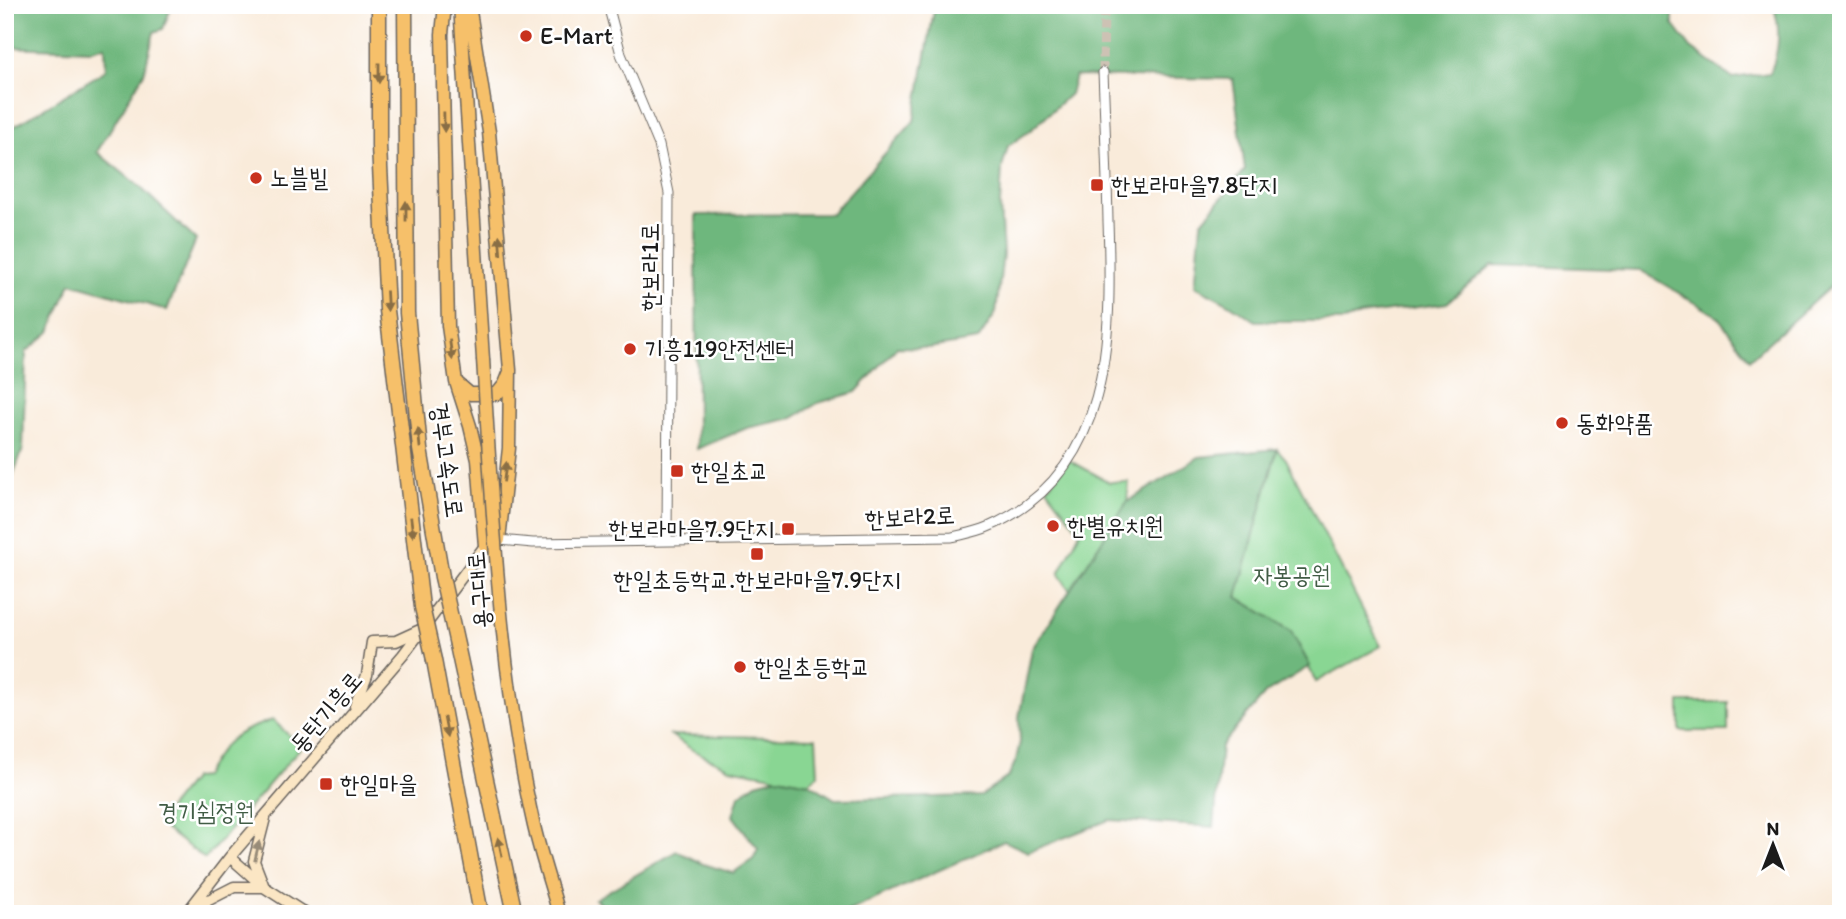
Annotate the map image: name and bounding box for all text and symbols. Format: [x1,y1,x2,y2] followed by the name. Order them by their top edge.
[540,21,613,50] place label: E-Mart
[518,28,534,44] marker: E-Mart
[373,63,385,85] one-way arrow
[438,112,449,134] one-way arrow
[270,163,329,192] place label: 노블빌
[248,170,264,186] marker: 노블빌
[1111,170,1277,199] place label: 한보라마을7.8단지
[1089,177,1105,193] marker: 한보라마을7.8단지
[400,200,412,222] one-way arrow
[635,223,664,311] street label: 한보라1로
[494,234,505,256] one-way arrow
[382,290,393,312] one-way arrow
[644,334,795,363] place label: 기흥119안전센터
[446,339,457,361] one-way arrow
[622,341,638,357] marker: 기흥119안전센터
[425,401,470,519] street label: 경부고속도로
[1576,408,1653,437] place label: 동화약품
[1554,415,1570,431] marker: 동화약품
[413,426,424,448] one-way arrow
[691,456,768,485] place label: 한일초교
[500,461,511,483] one-way arrow
[669,463,685,479] marker: 한일초교
[864,500,956,533] street label: 한보라2로
[1067,511,1164,540] place label: 한별유치원
[608,514,774,543] place label: 한보라마을7.9단지
[407,516,418,538] one-way arrow
[1045,518,1061,534] marker: 한별유치원
[780,521,796,537] marker: 한보라마을7.9단지
[749,546,765,562] marker: 한일초등학교.한보라마을7.9단지
[461,550,496,630] street label: 용구대로
[1253,560,1331,589] park label: 자봉공원
[613,565,901,594] place label: 한일초등학교.한보라마을7.9단지
[754,652,870,681] place label: 한일초등학교
[732,659,748,675] marker: 한일초등학교
[283,665,368,758] street label: 동탄기흥로
[441,716,452,738] one-way arrow
[340,769,417,798] place label: 한일마을
[318,776,334,792] marker: 한일마을
[158,797,254,826] park label: 경기쉼정원
[1738,810,1808,880] north arrow
[1767,817,1779,840] text: N
[495,836,506,858] one-way arrow
[252,840,263,862] one-way arrow

